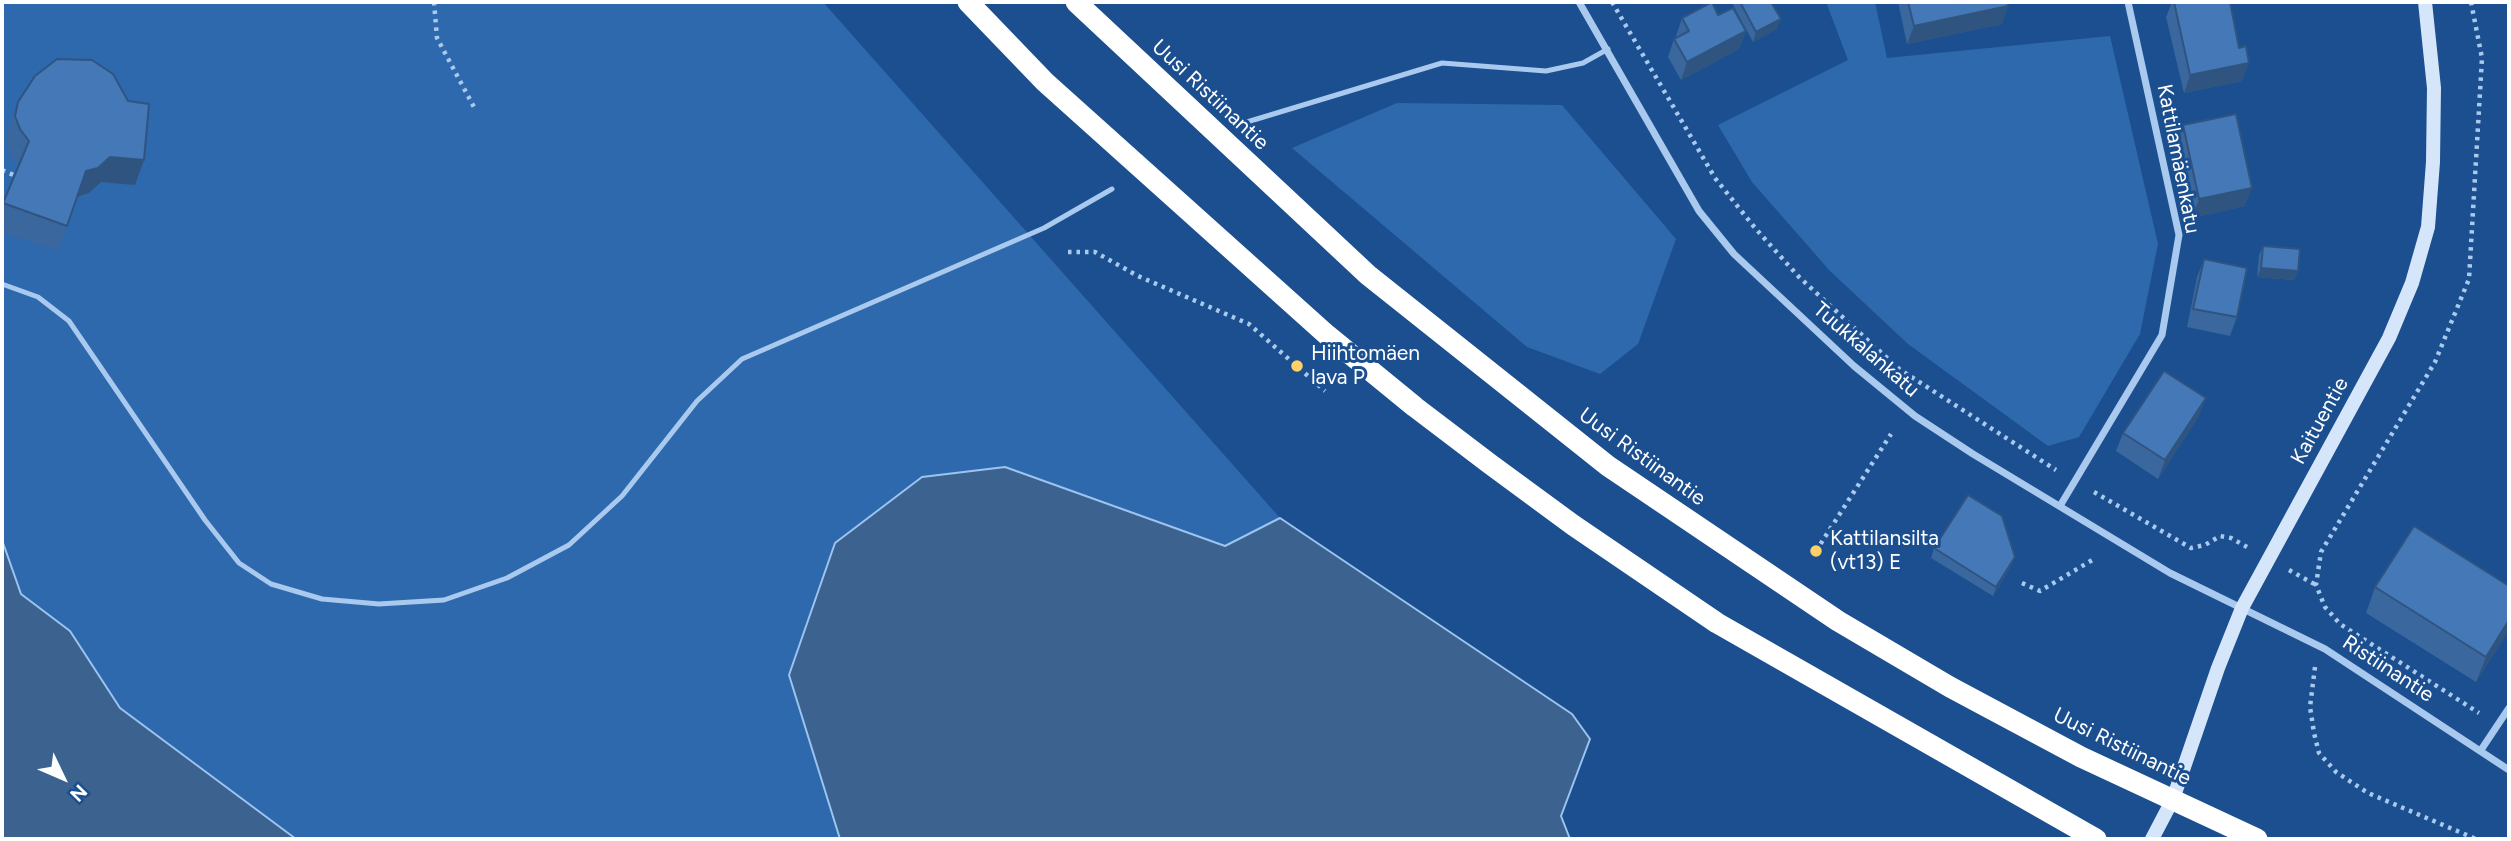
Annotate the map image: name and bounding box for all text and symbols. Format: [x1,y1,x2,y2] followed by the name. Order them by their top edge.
[1146,35,1274,155] street label: Uusi Ristiinantie
[2151,82,2205,236] street label: Kattilamäenkatu
[1808,297,1924,403] street label: Tuukkalankatu
[1311,341,1420,391] place label: Hiihtomäen lava P
[1289,358,1305,374] marker: Hiihtomäen lava P
[2286,373,2354,469] street label: Kaituentie
[1574,403,1710,511] street label: Uusi Ristiinantie
[1830,526,1939,576] place label: Kattilansilta (vt13) E
[1808,543,1824,559] marker: Kattilansilta (vt13) E
[2338,630,2438,708] street label: Ristiinantie
[2049,703,2195,791] street label: Uusi Ristiinantie
[28,743,98,813] north arrow
[65,780,92,806] text: N

